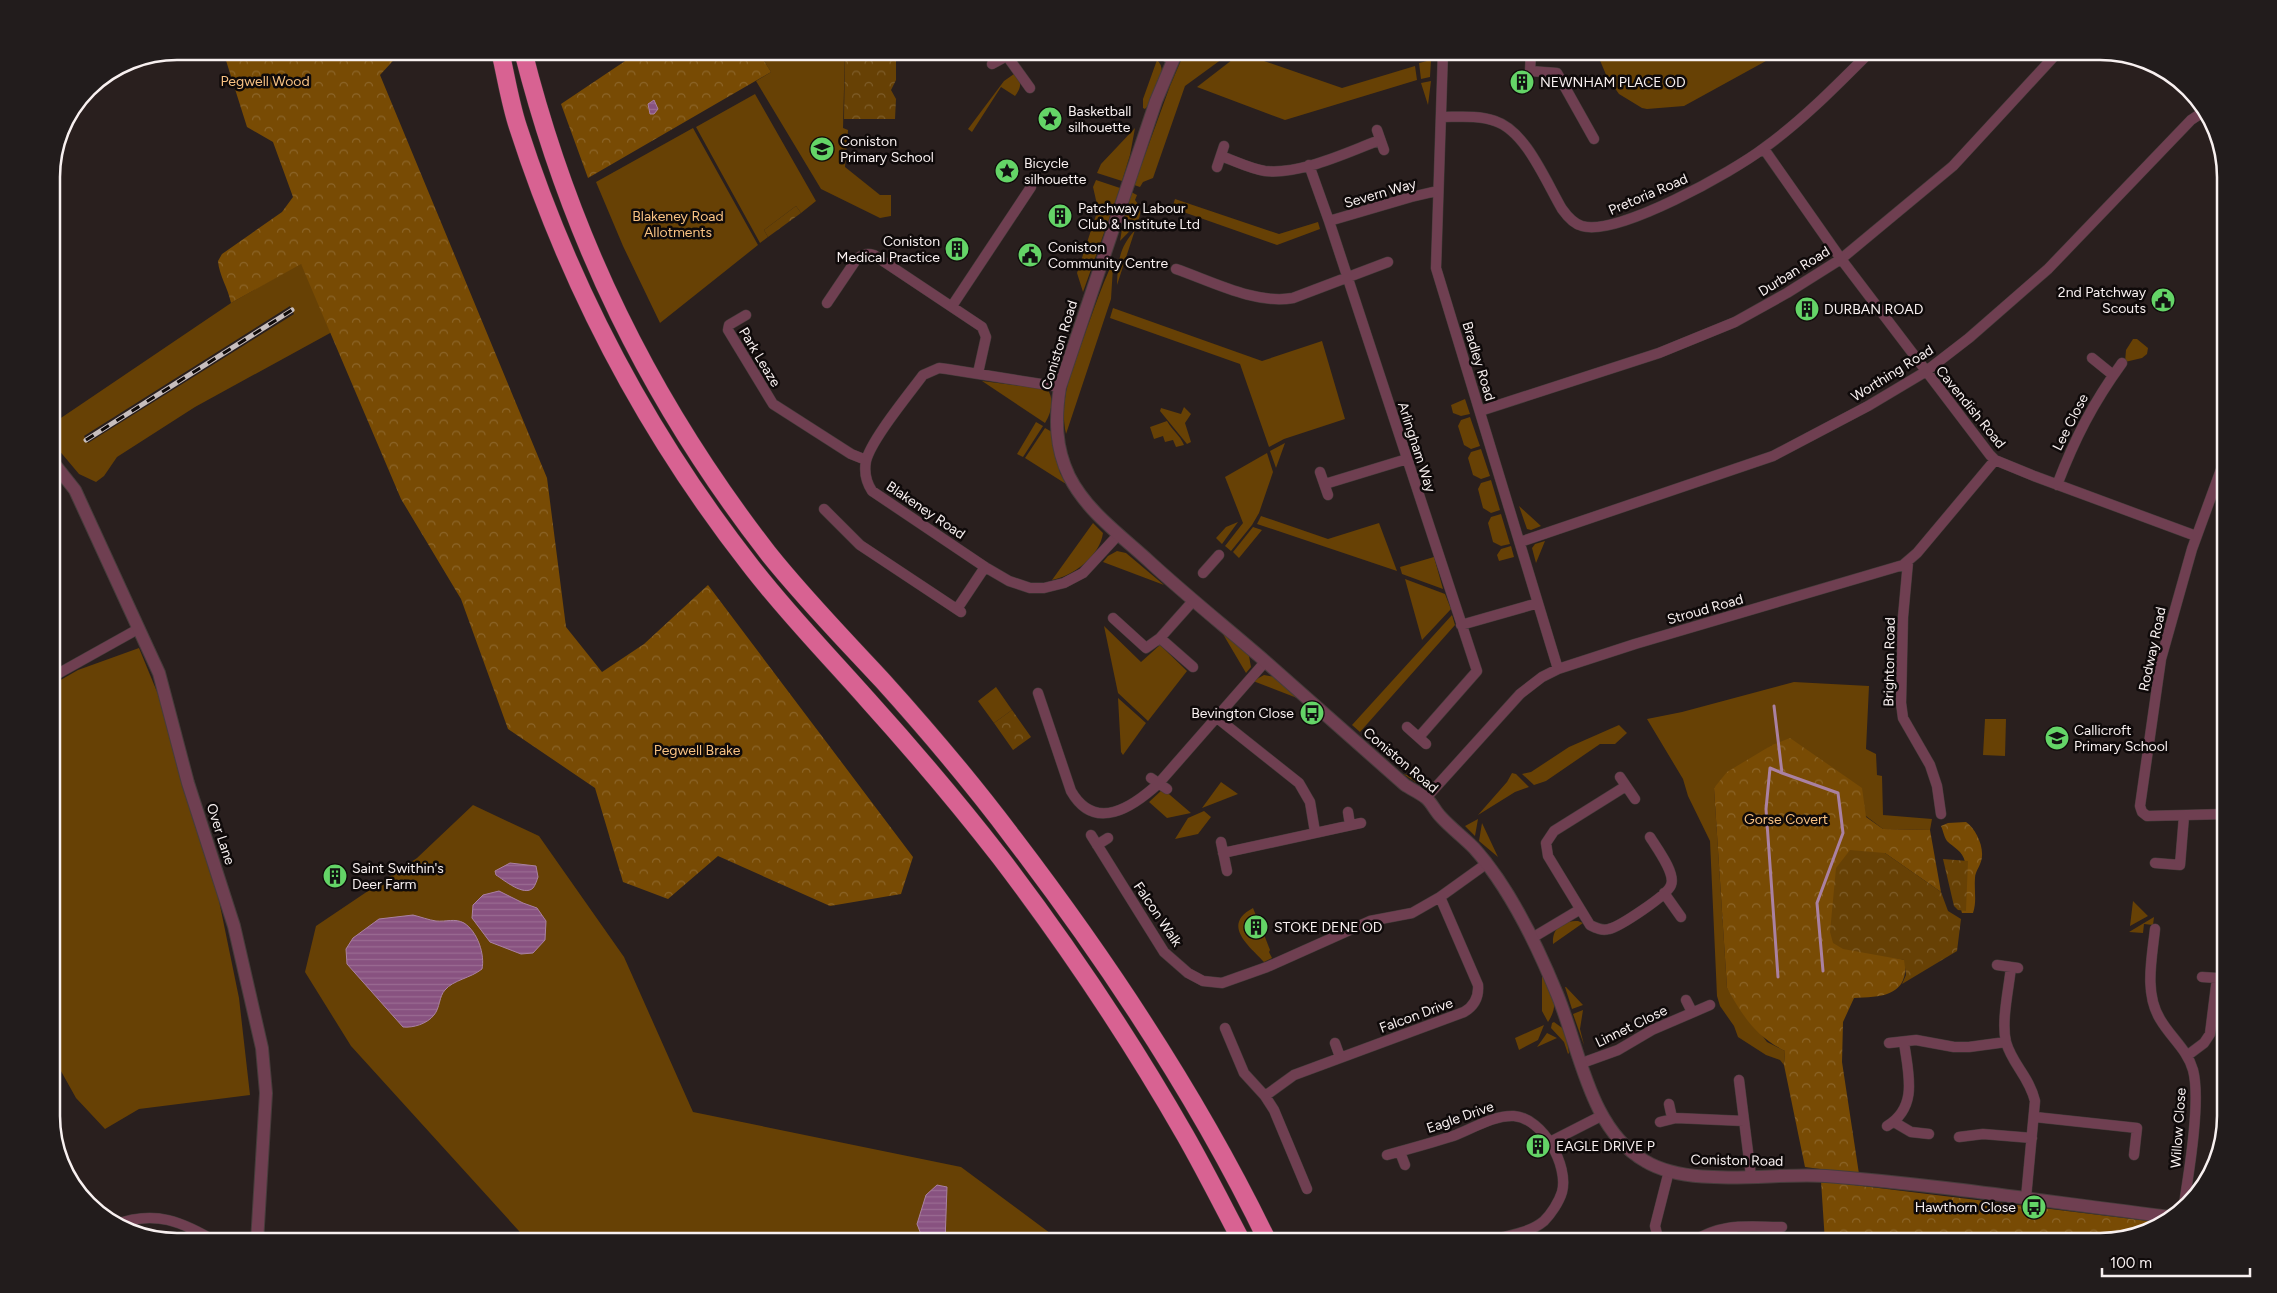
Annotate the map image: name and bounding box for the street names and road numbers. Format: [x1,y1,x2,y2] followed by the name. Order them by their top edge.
[1606,170,1690,219] street label: Pretoria Road
[1342,175,1419,212] street label: Severn Way
[1755,243,1833,300] street label: Durban Road
[1038,298,1081,392] street label: Coniston Road
[1458,319,1499,403] street label: Bradley Road
[735,324,784,391] street label: Park Leaze
[1848,341,1937,405] street label: Worthing Road
[1932,363,2009,452] street label: Cavendish Road
[2049,391,2092,453] street label: Lee Close
[1394,400,1439,495] street label: Arlingham Way
[883,478,968,543] street label: Blakeney Road
[1665,590,1745,628] street label: Stroud Road
[2135,605,2170,693] street label: Rodway Road
[1880,617,1899,707] street label: Brighton Road
[1360,724,1442,797] street label: Coniston Road
[203,801,239,867] street label: Over Lane
[1130,879,1186,950] street label: Falcon Walk
[1377,994,1456,1037] street label: Falcon Drive
[1592,1002,1670,1051] street label: Linnet Close
[2167,1087,2190,1169] street label: Willow Close
[1424,1098,1496,1137] street label: Eagle Drive
[1691,1151,1783,1170] street label: Coniston Road

